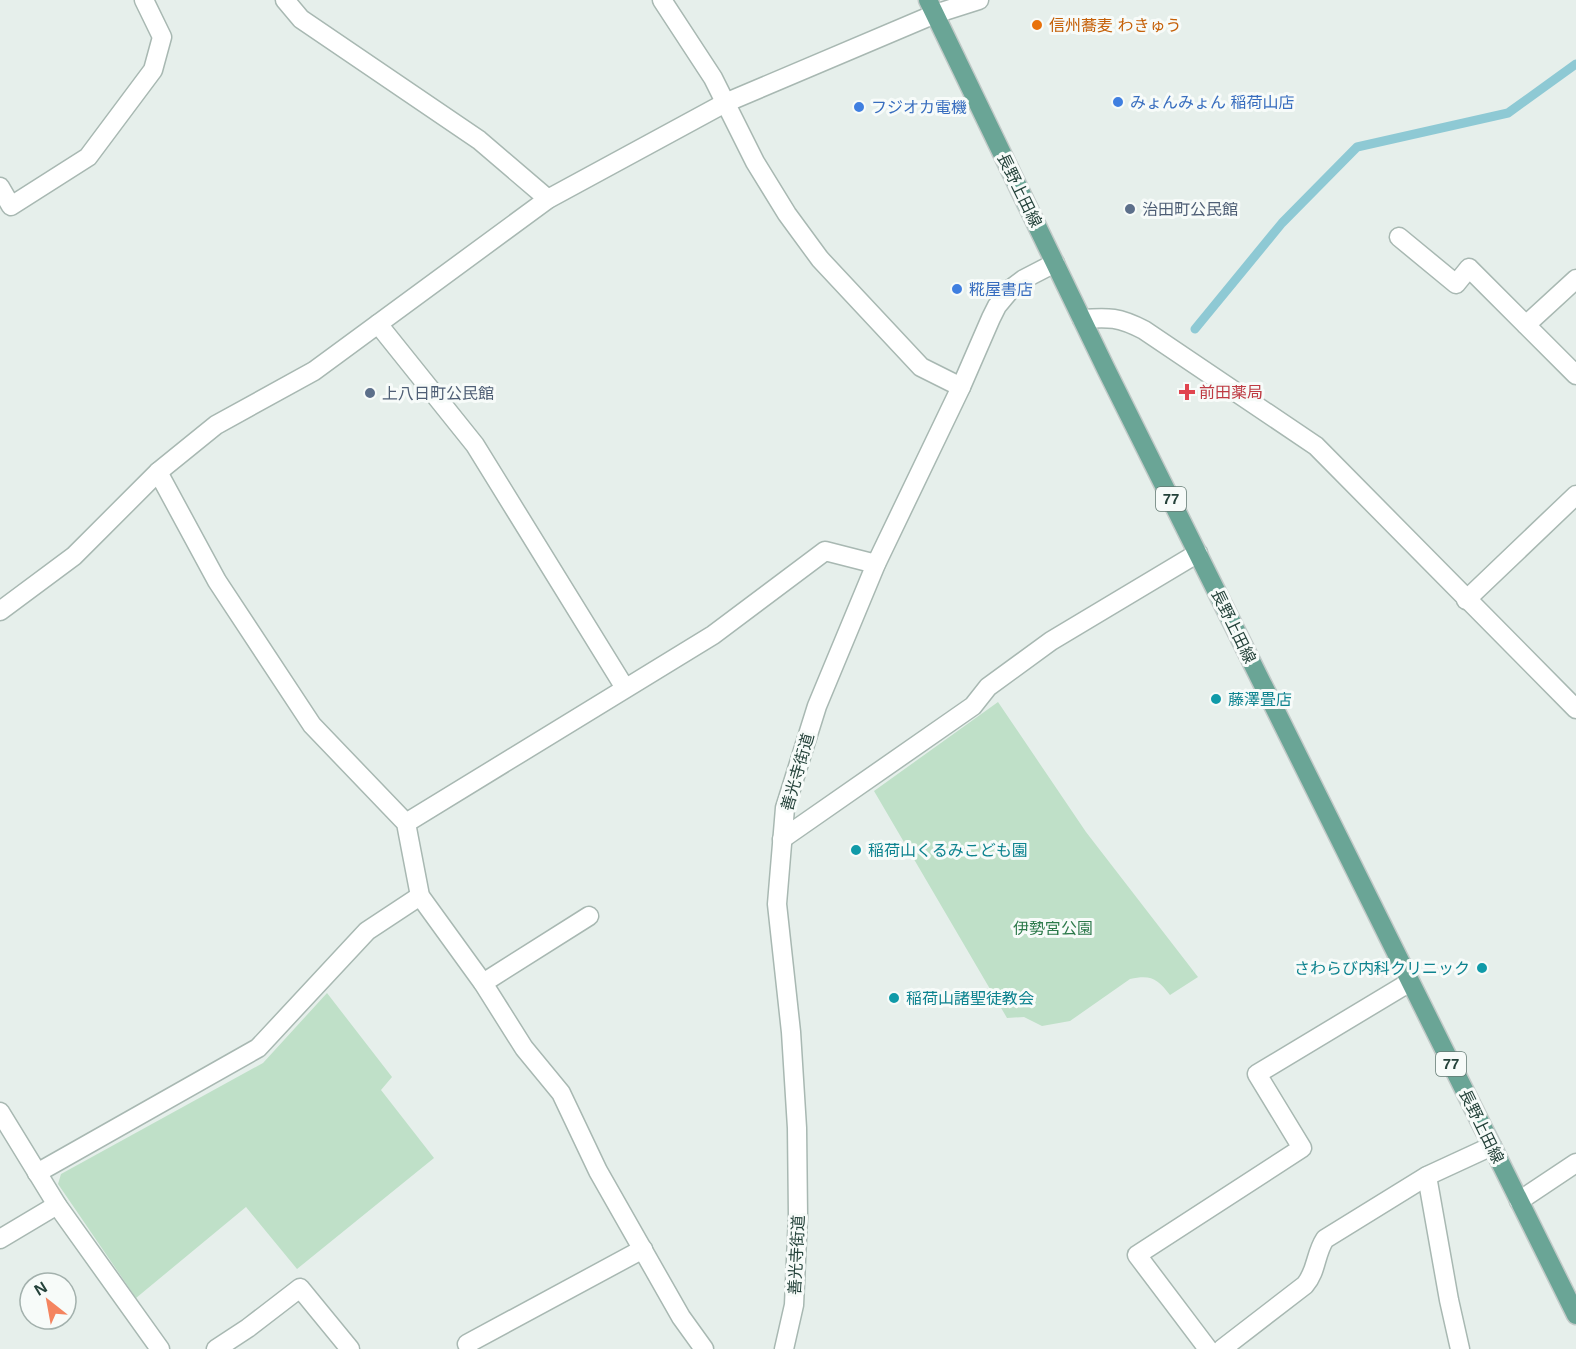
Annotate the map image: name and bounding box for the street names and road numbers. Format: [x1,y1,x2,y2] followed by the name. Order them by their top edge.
[994,151,1045,230] street label: 長野上田線
[1156,487,1186,511] road number: 77
[1208,587,1259,666] street label: 長野上田線
[778,731,817,813] street label: 善光寺街道
[1436,1052,1466,1076] road number: 77
[1456,1087,1507,1166] street label: 長野上田線
[786,1215,807,1295] street label: 善光寺街道

